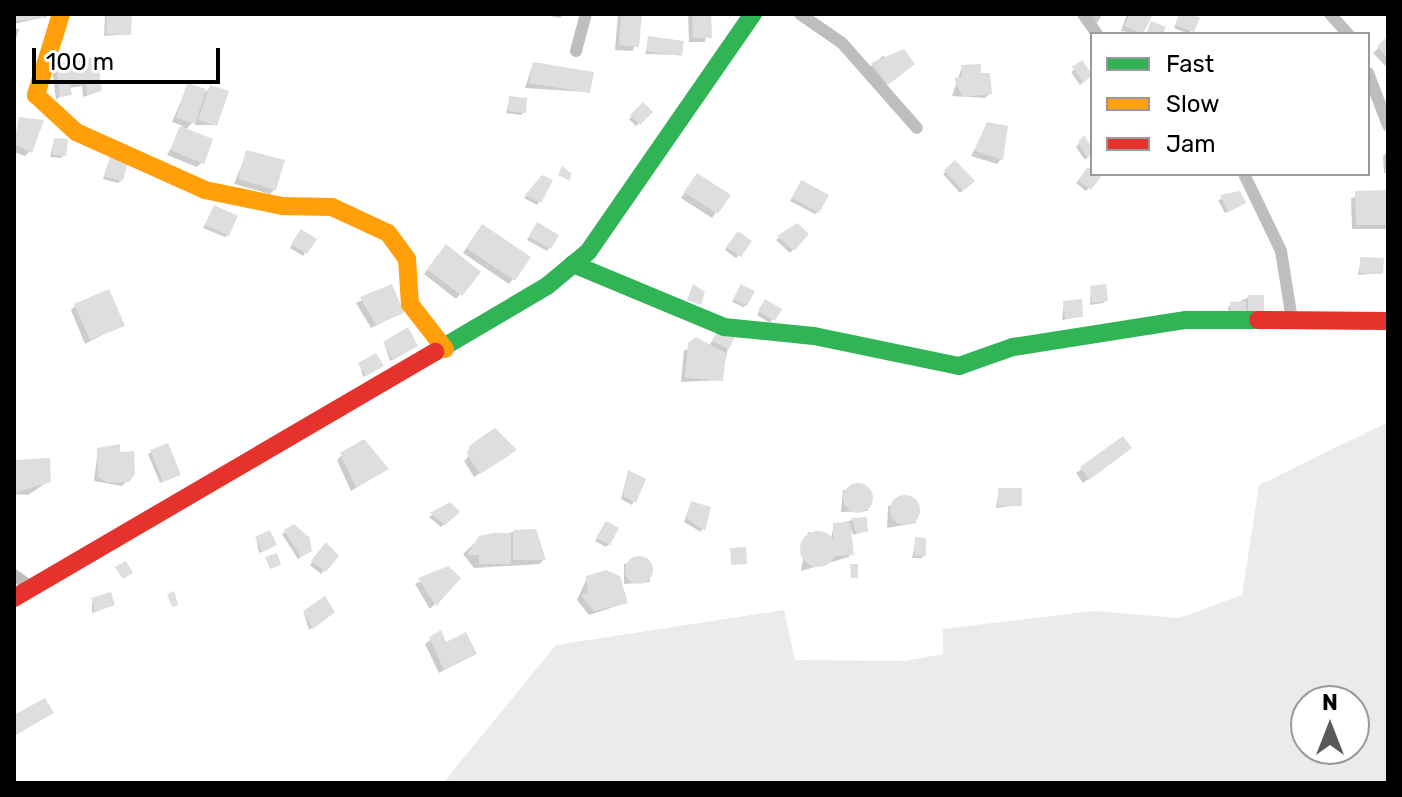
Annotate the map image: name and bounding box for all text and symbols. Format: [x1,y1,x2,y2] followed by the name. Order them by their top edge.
[36,32,224,82] scale bar
[1090,32,1370,176] legend
[46,48,114,76] text: 100 m
[1166,50,1214,78] text: Fast
[1166,90,1219,118] text: Slow
[1166,130,1216,158] text: Jam
[1290,685,1370,765] north arrow
[1322,689,1338,716] text: N

